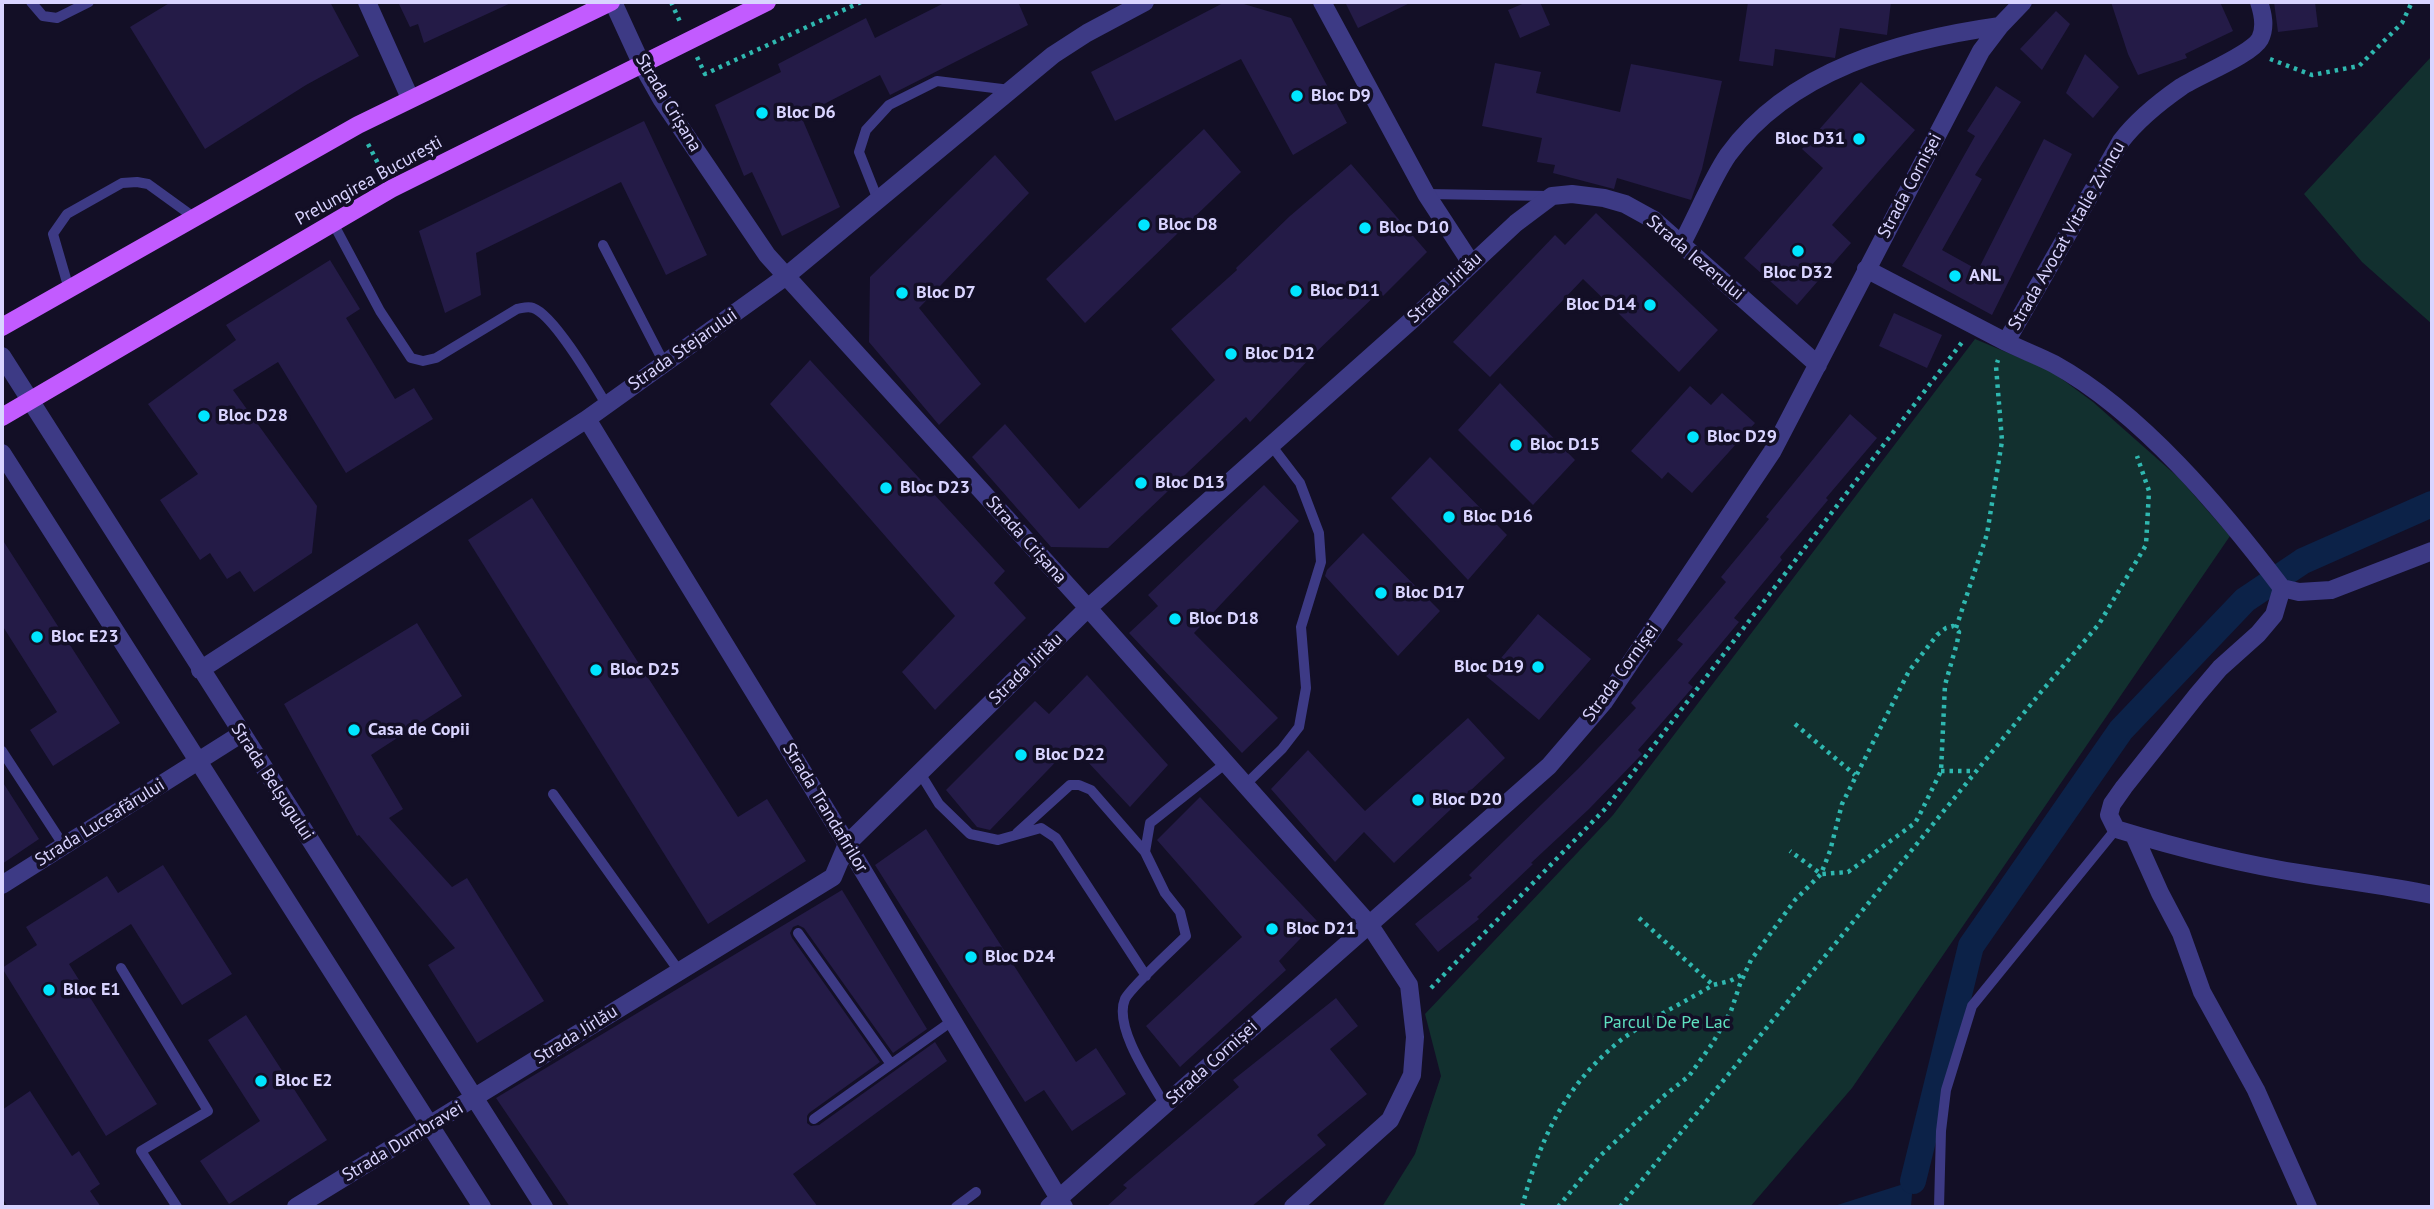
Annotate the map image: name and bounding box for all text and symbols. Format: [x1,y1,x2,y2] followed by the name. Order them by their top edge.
[630,50,706,156] street label: Strada Crișana
[1311,85,1371,107] place label: Bloc D9
[1289,88,1305,104] marker: Bloc D9
[776,102,836,124] place label: Bloc D6
[754,105,770,121] marker: Bloc D6
[1775,128,1845,150] place label: Bloc D31
[1873,130,1947,242] street label: Strada Cornișei
[1851,131,1867,147] marker: Bloc D31
[292,132,446,230] street label: Prelungirea București
[2004,138,2130,334] street label: Strada Avocat Vitalie Zvincu
[1642,211,1748,305] street label: Strada Iezerului
[1158,214,1218,236] place label: Bloc D8
[1136,217,1152,233] marker: Bloc D8
[1379,217,1449,239] place label: Bloc D10
[1357,220,1373,236] marker: Bloc D10
[1790,243,1806,259] marker: Bloc D32
[1403,248,1487,328] street label: Strada Jirlău
[1763,262,1833,284] place label: Bloc D32
[1969,265,2001,287] place label: ANL
[1947,268,1963,284] marker: ANL
[1310,280,1380,302] place label: Bloc D11
[916,282,976,304] place label: Bloc D7
[1288,283,1304,299] marker: Bloc D11
[894,285,910,301] marker: Bloc D7
[1566,294,1636,316] place label: Bloc D14
[1642,297,1658,313] marker: Bloc D14
[624,304,742,396] street label: Strada Stejarului
[1245,343,1315,365] place label: Bloc D12
[1223,346,1239,362] marker: Bloc D12
[218,405,288,427] place label: Bloc D28
[196,408,212,424] marker: Bloc D28
[1707,426,1777,448] place label: Bloc D29
[1685,429,1701,445] marker: Bloc D29
[1530,434,1600,456] place label: Bloc D15
[1508,437,1524,453] marker: Bloc D15
[1155,472,1225,494] place label: Bloc D13
[1133,475,1149,491] marker: Bloc D13
[900,477,970,499] place label: Bloc D23
[878,480,894,496] marker: Bloc D23
[981,492,1071,588] street label: Strada Crișana
[1463,506,1533,528] place label: Bloc D16
[1441,509,1457,525] marker: Bloc D16
[1395,582,1465,604] place label: Bloc D17
[1373,585,1389,601] marker: Bloc D17
[1189,608,1259,630] place label: Bloc D18
[1167,611,1183,627] marker: Bloc D18
[1578,620,1664,726] street label: Strada Cornișei
[51,626,119,648] place label: Bloc E23
[29,629,45,645] marker: Bloc E23
[985,629,1067,709] street label: Strada Jirlău
[1454,656,1524,678] place label: Bloc D19
[610,659,680,681] place label: Bloc D25
[1530,659,1546,675] marker: Bloc D19
[588,662,604,678] marker: Bloc D25
[226,719,318,845] street label: Strada Belșugului
[368,719,470,741] place label: Casa de Copii
[346,722,362,738] marker: Casa de Copii
[778,739,872,877] street label: Strada Trandafirilor
[1035,744,1105,766] place label: Bloc D22
[1013,747,1029,763] marker: Bloc D22
[31,774,169,872] street label: Strada Luceafărului
[1432,789,1502,811] place label: Bloc D20
[1410,792,1426,808] marker: Bloc D20
[1286,918,1356,940] place label: Bloc D21
[1264,921,1280,937] marker: Bloc D21
[985,946,1055,968] place label: Bloc D24
[963,949,979,965] marker: Bloc D24
[63,979,121,1001] place label: Bloc E1
[41,982,57,998] marker: Bloc E1
[530,1001,622,1069] street label: Strada Jirlău
[1603,1012,1731,1034] park label: Parcul De Pe Lac
[1162,1016,1262,1110] street label: Strada Cornișei
[275,1070,333,1092] place label: Bloc E2
[253,1073,269,1089] marker: Bloc E2
[339,1097,467,1187] street label: Strada Dumbravei

